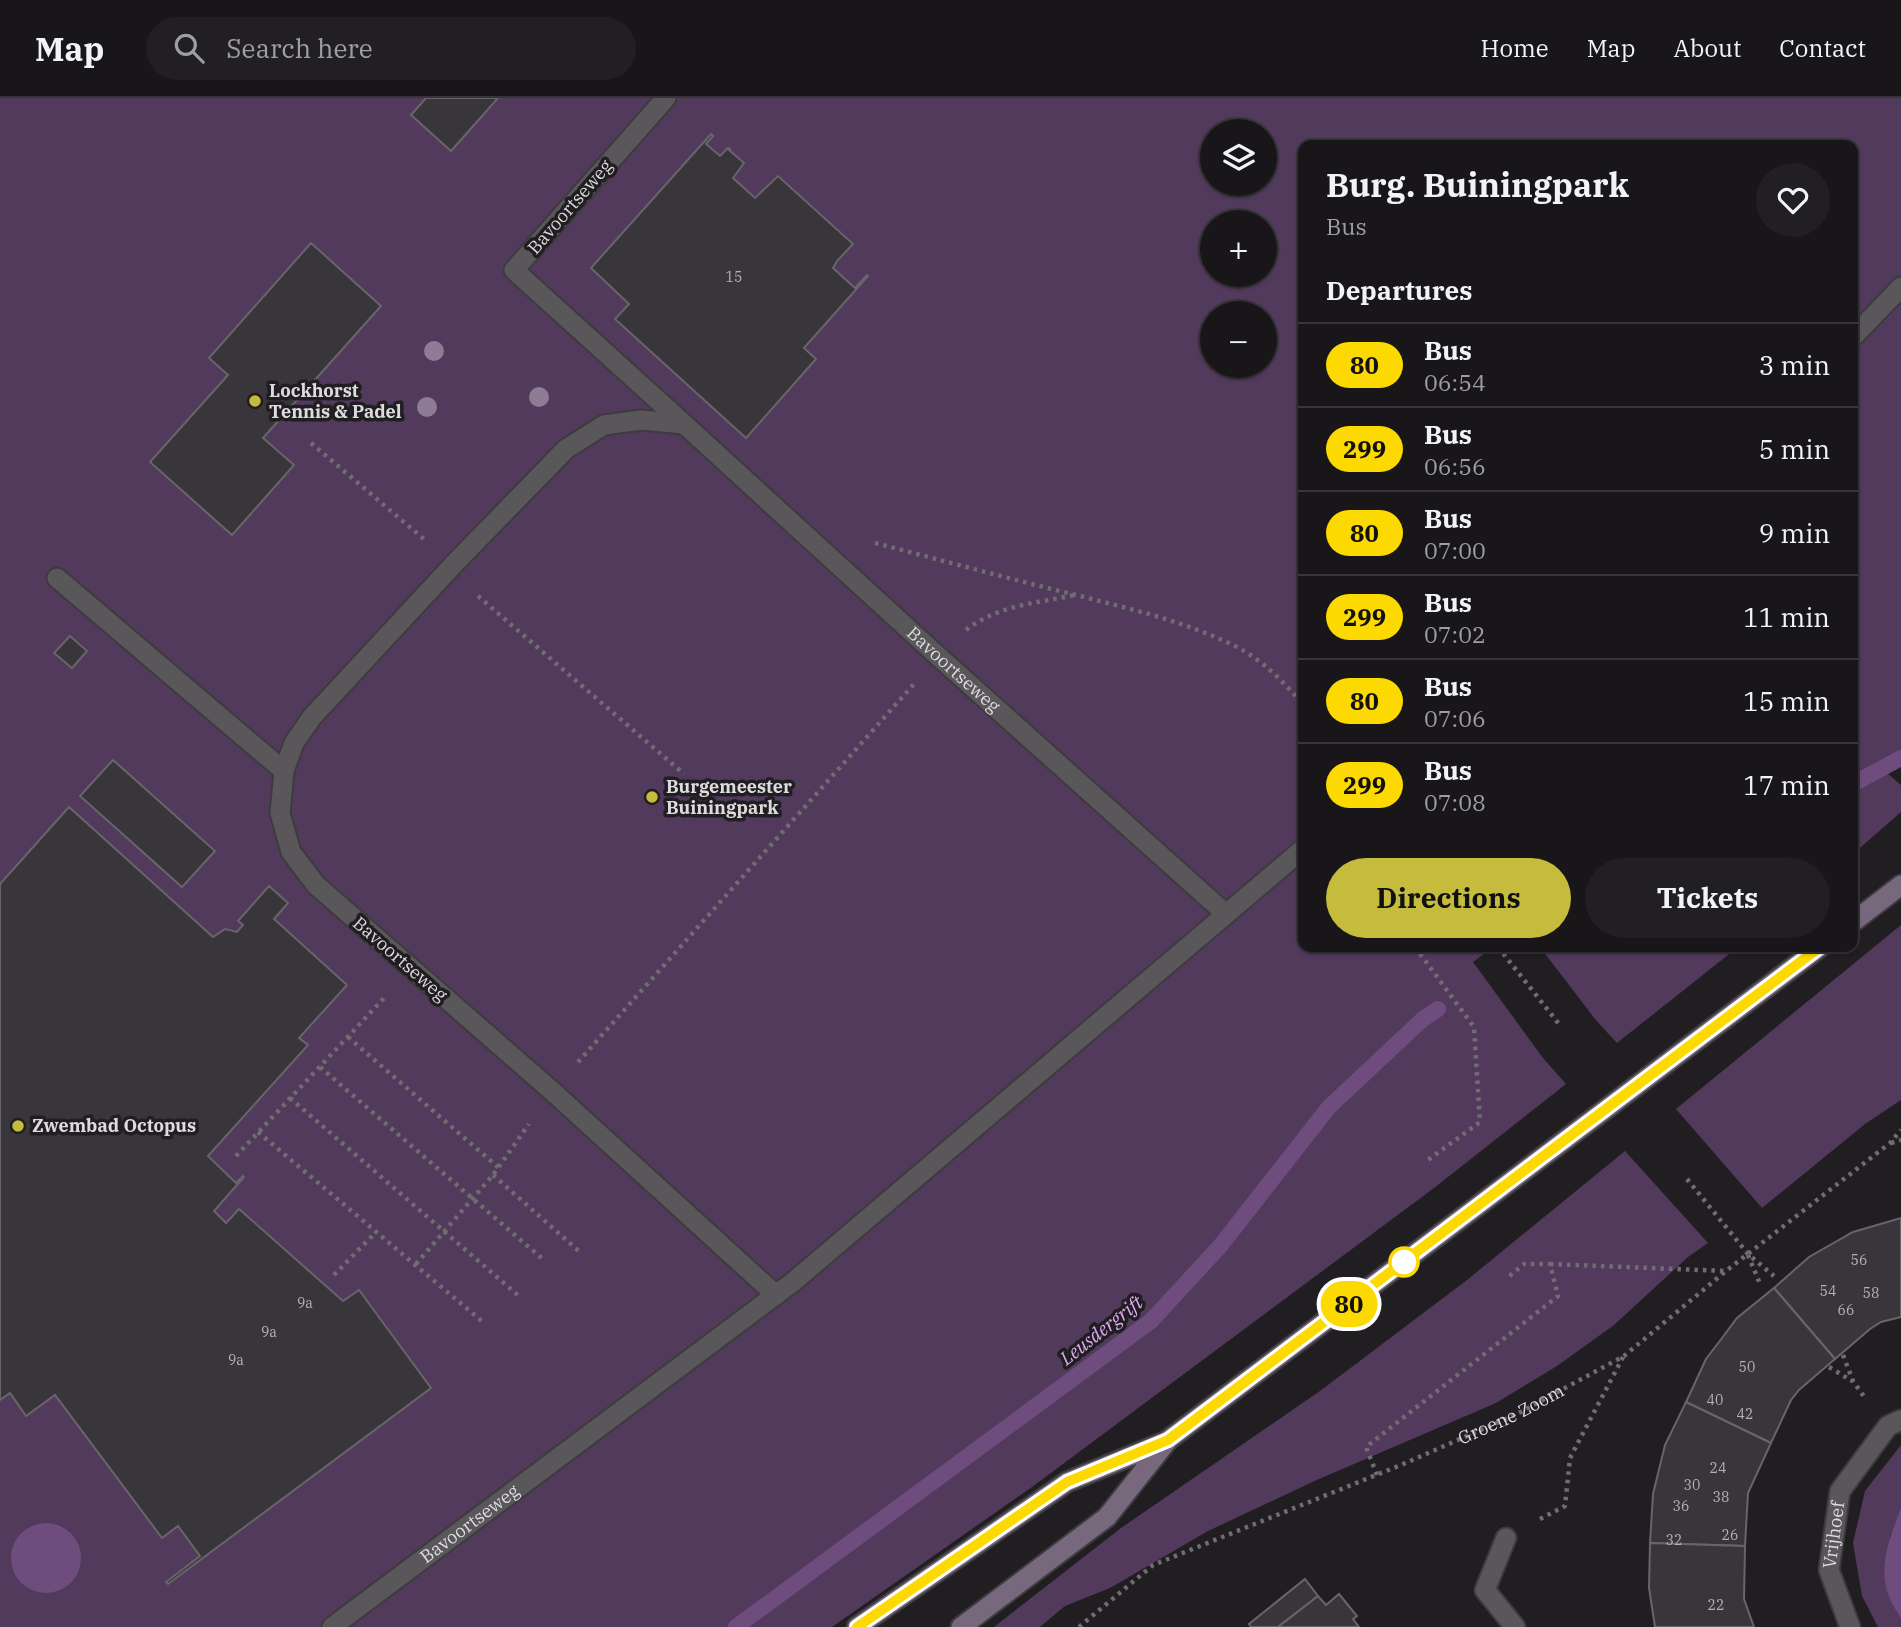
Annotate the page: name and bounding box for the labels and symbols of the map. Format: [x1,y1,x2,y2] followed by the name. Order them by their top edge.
[522,155,617,259] street label: Bavoortseweg
[726,268,742,286] house number: 15
[269,379,402,423] place label: Lockhorst Tennis & Padel
[247,393,263,409] marker: Lockhorst Tennis & Padel
[902,621,1005,717] street label: Bavoortseweg
[666,775,792,819] place label: Burgemeester Buiningpark
[644,789,660,805] marker: Burgemeester Buiningpark
[348,911,452,1006] street label: Bavoortseweg
[32,1114,196,1137] place label: Zwembad Octopus
[10,1118,26,1134] marker: Zwembad Octopus
[1389,1247,1419,1277] unlabelled marker
[1851,1251,1867,1269] house number: 56
[1318,1281,1380,1327] line badge: 80
[1820,1282,1836,1300] house number: 54
[1863,1284,1879,1302] house number: 58
[1054,1289,1148,1370] water label: Leusdergrift
[297,1294,313,1312] house number: 9a
[1838,1301,1854,1319] house number: 66
[261,1323,277,1341] house number: 9a
[228,1351,244,1369] house number: 9a
[1739,1358,1755,1376] house number: 50
[1454,1379,1568,1450] street label: Groene Zoom
[1707,1391,1723,1409] house number: 40
[1737,1405,1753,1423] house number: 42
[1710,1459,1726,1477] house number: 24
[1684,1476,1700,1494] house number: 30
[415,1479,524,1568] street label: Bavoortseweg
[1713,1488,1729,1506] house number: 38
[1673,1497,1689,1515] house number: 36
[1817,1498,1850,1570] street label: Vrijhoef
[1722,1526,1738,1544] house number: 26
[1666,1531,1682,1549] house number: 32
[1708,1596,1724,1614] house number: 22

